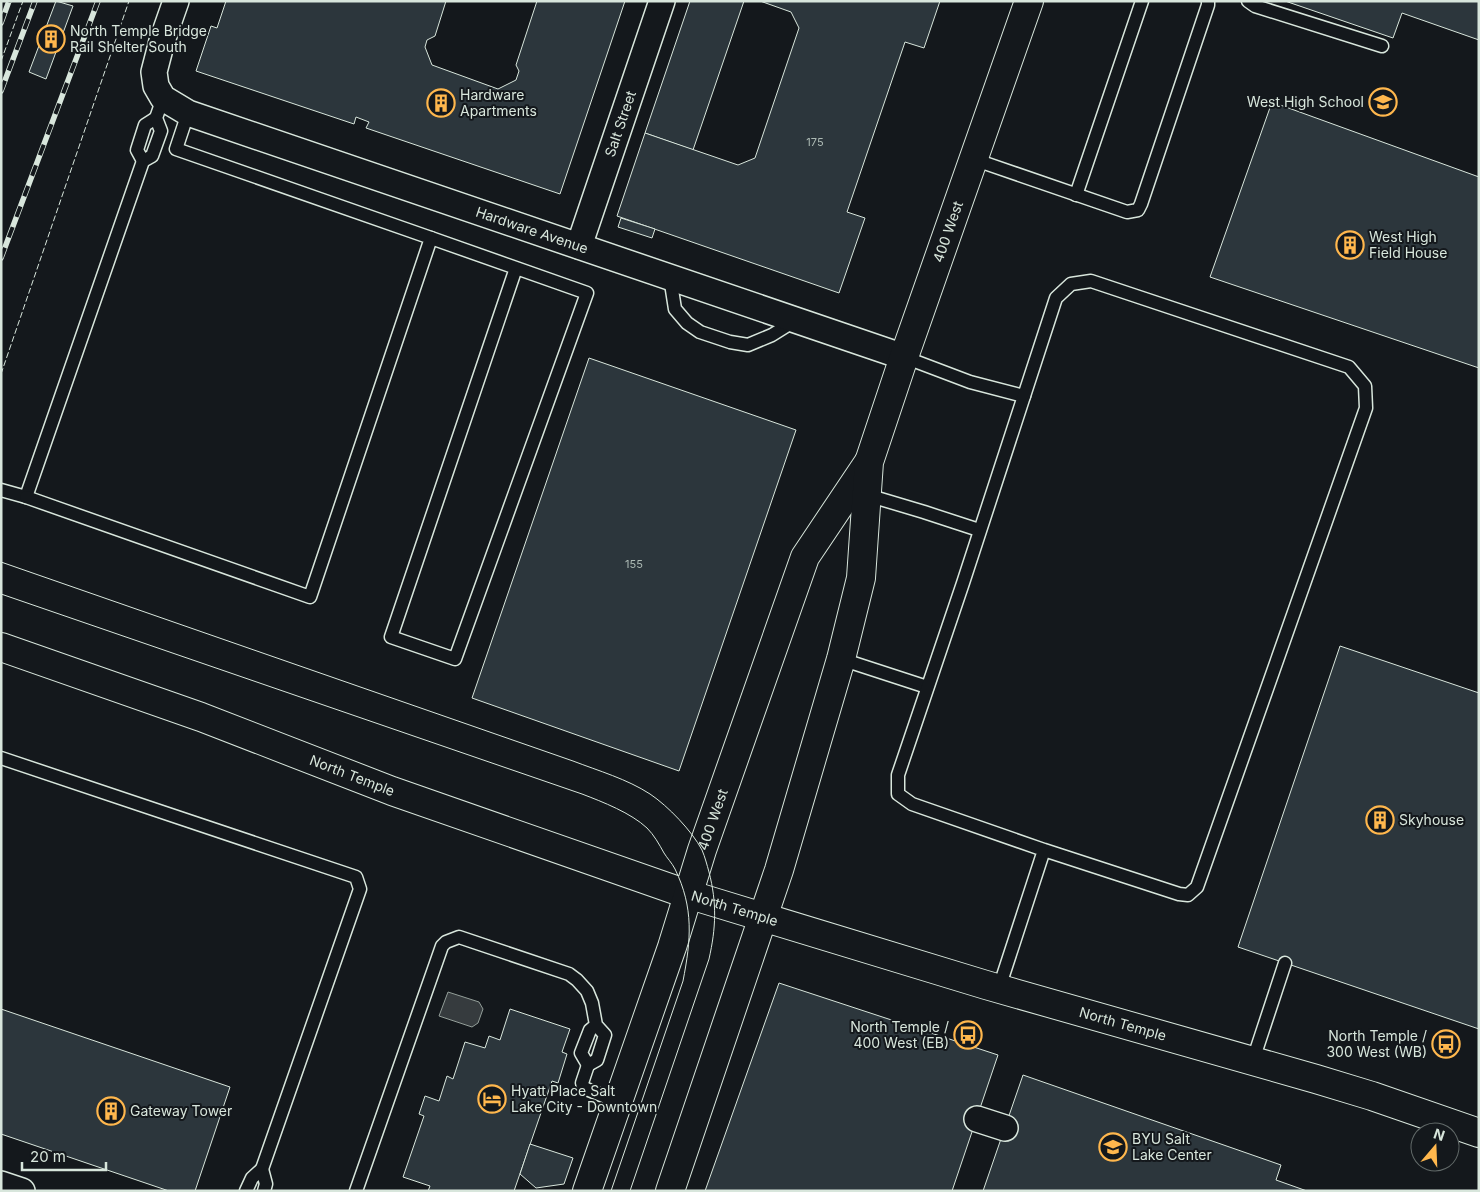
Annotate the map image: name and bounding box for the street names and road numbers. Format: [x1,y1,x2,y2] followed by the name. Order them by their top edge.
[601,88,639,159] street label: Salt Street
[929,198,966,265] street label: 400 West
[474,203,591,257] street label: Hardware Avenue
[307,751,397,799] street label: North Temple
[694,786,731,853] street label: 400 West
[689,887,780,929] street label: North Temple
[1077,1003,1168,1044] street label: North Temple

